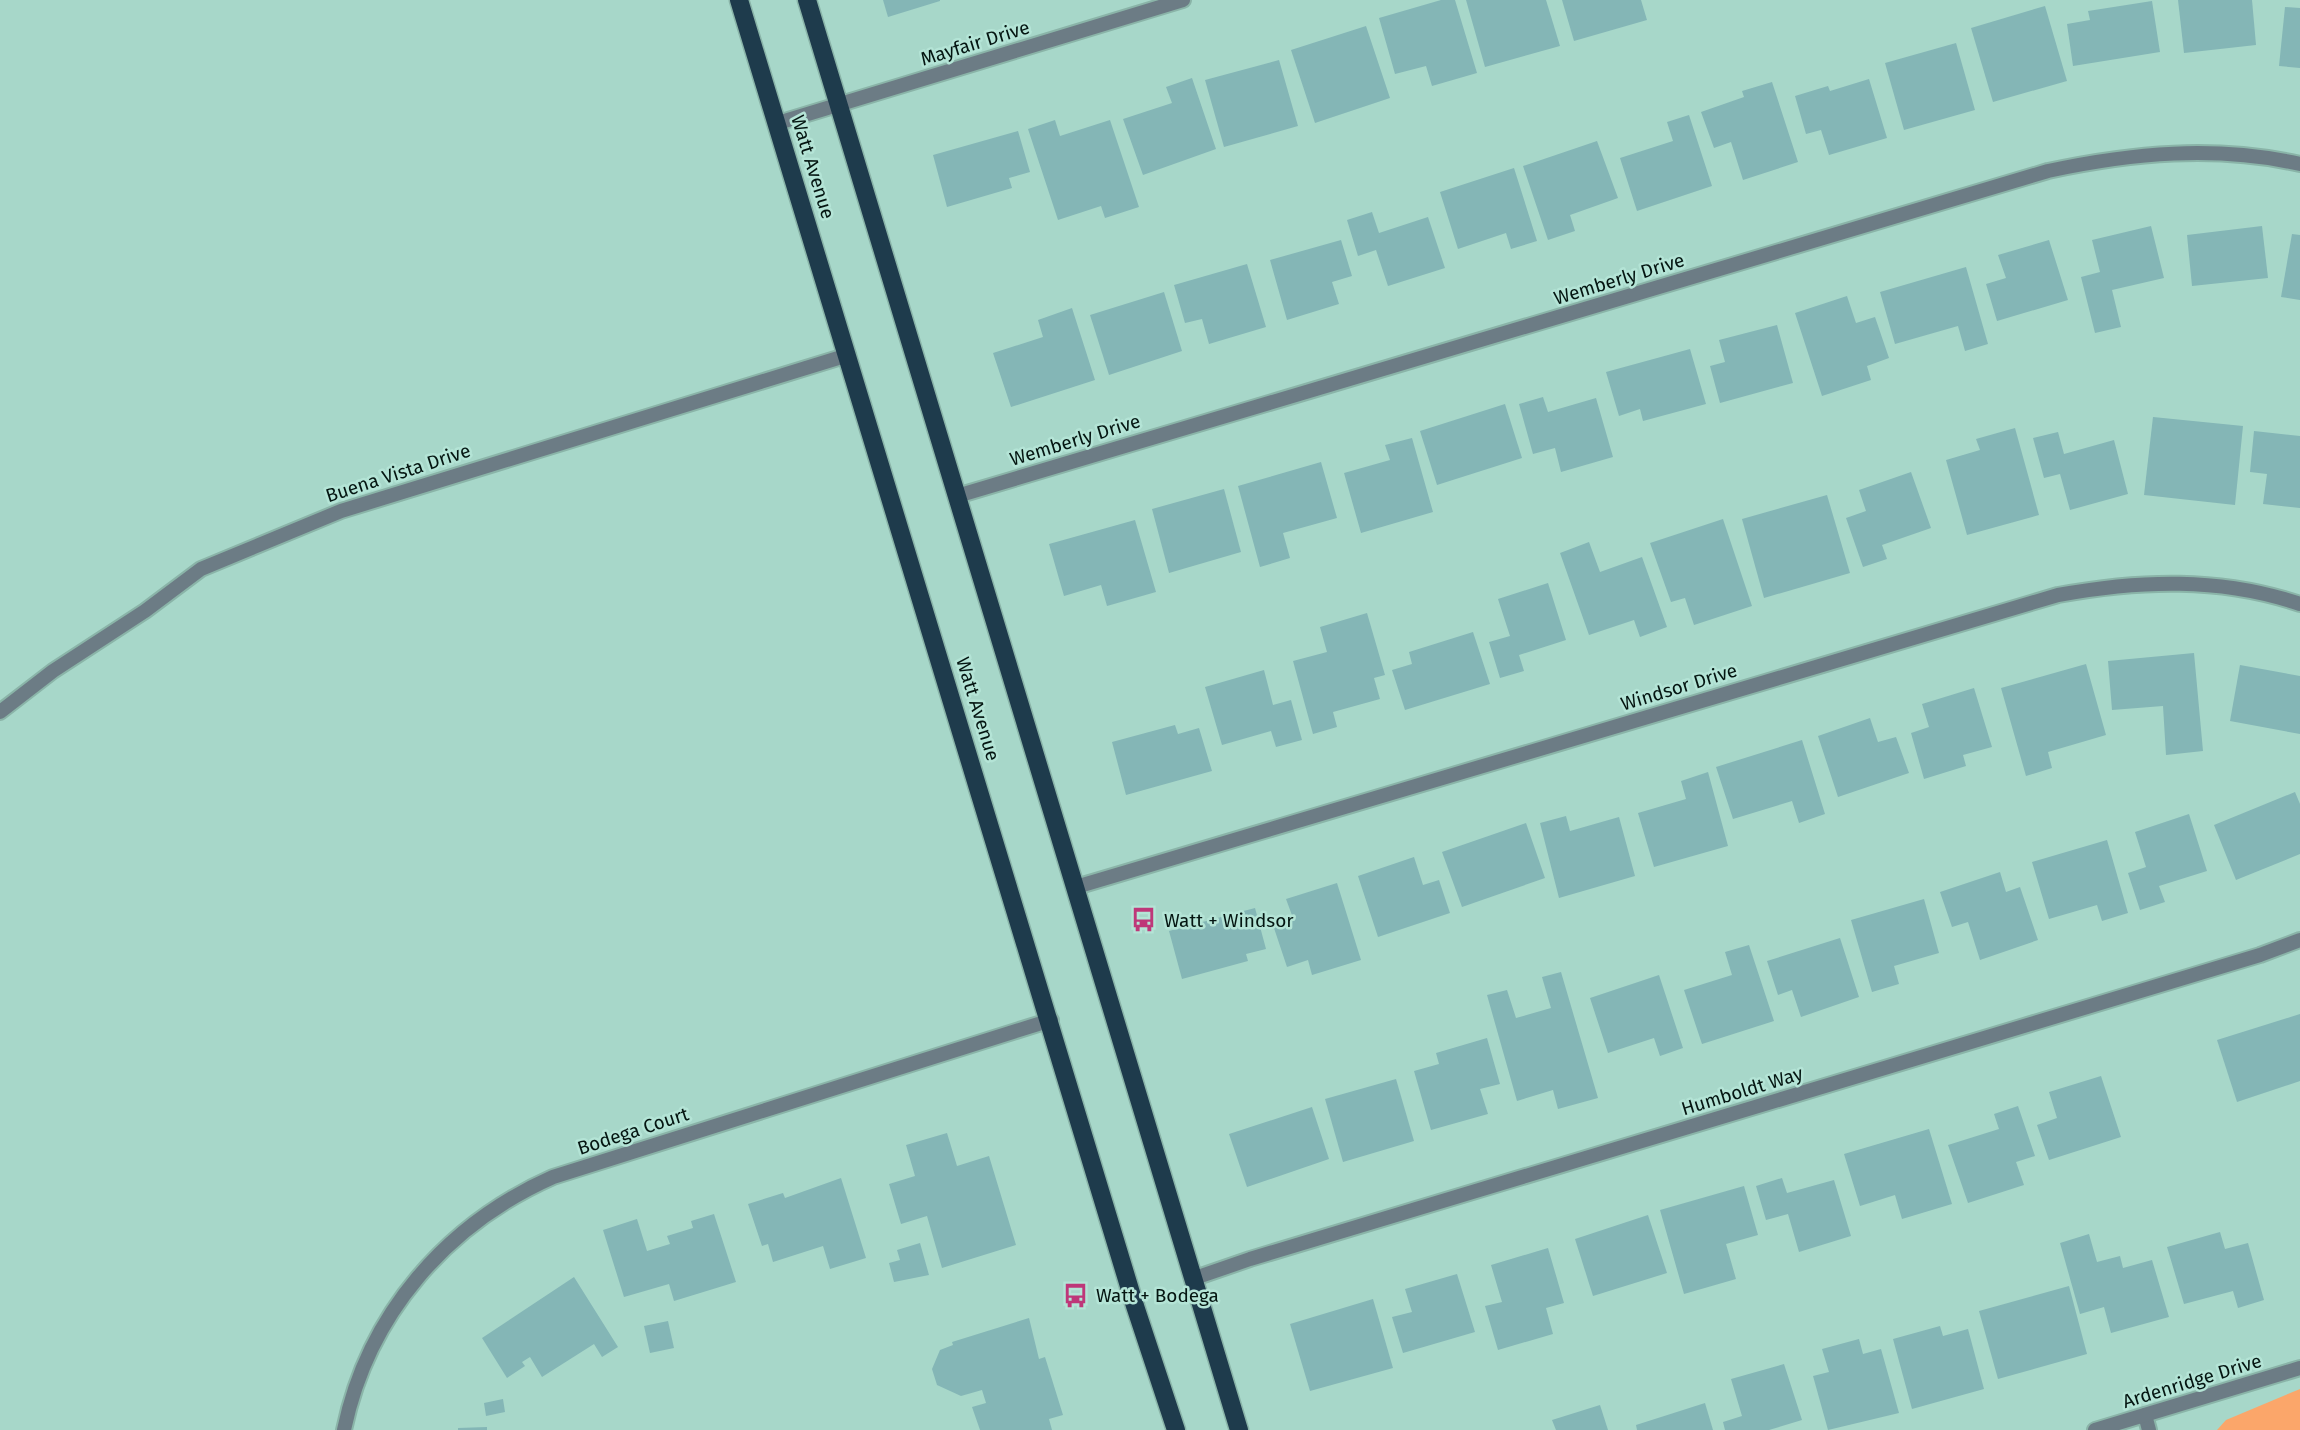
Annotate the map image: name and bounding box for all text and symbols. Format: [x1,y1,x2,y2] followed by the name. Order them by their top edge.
[918,16,1032,70] street label: Mayfair Drive
[786,112,840,222] street label: Watt Avenue
[1551,248,1687,310] street label: Wemberly Drive
[1007,409,1143,471] street label: Wemberly Drive
[323,439,473,507] street label: Buena Vista Drive
[951,654,1005,764] street label: Watt Avenue
[1618,658,1740,716] street label: Windsor Drive
[1130,906,1158,934] bus stop icon: Watt + Windsor
[1164,909,1294,932] place label: Watt + Windsor
[1678,1061,1806,1120] street label: Humboldt Way
[574,1102,692,1160] street label: Bodega Court
[1062,1281,1090,1309] bus stop icon: Watt + Bodega
[1096,1284,1219,1307] place label: Watt + Bodega
[2120,1349,2264,1413] street label: Ardenridge Drive

